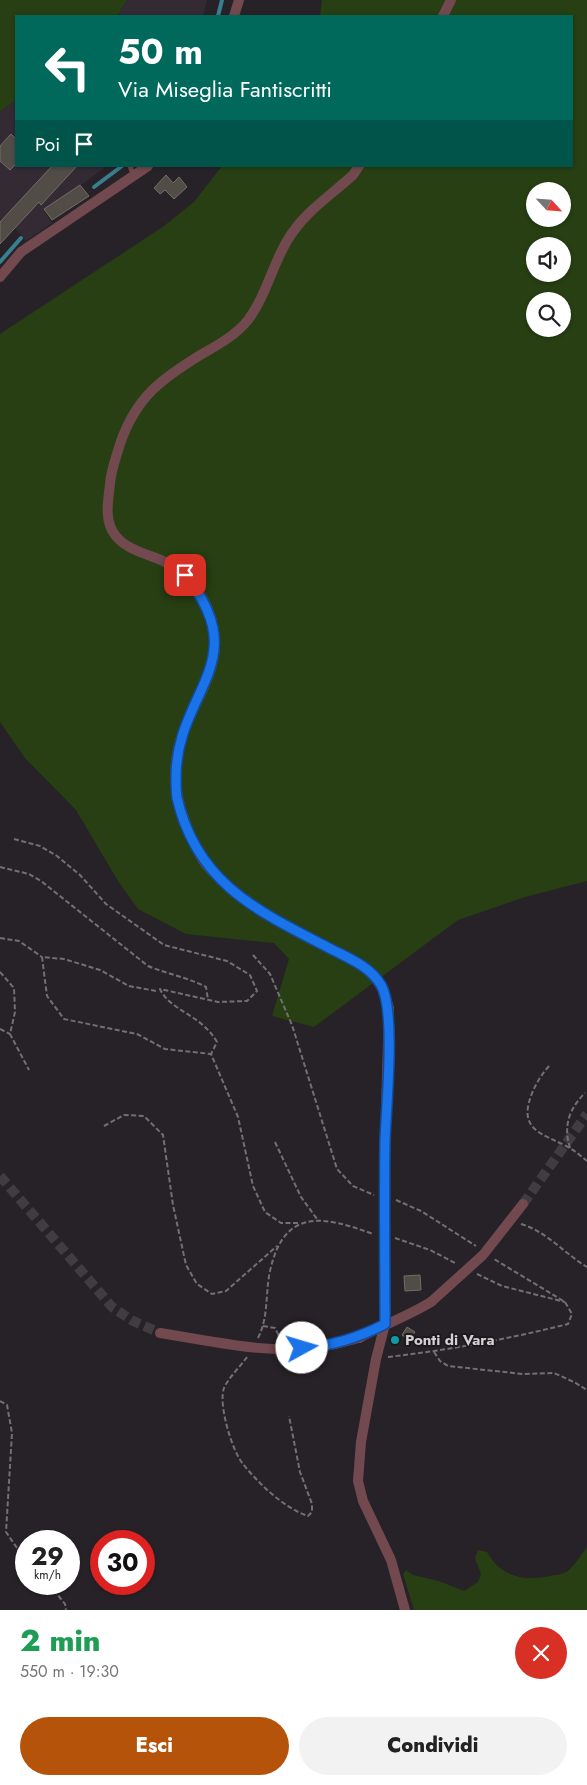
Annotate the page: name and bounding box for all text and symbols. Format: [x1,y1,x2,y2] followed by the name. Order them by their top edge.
[118,27,203,77] text: 50 m
[35,35,100,100] icon: left
[118,73,332,105] text: Via Miseglia Fantiscritti
[70,130,98,158] icon: arrive
[35,131,60,158] text: Poi
[526,182,571,228] north arrow
[526,182,571,337] map controls
[526,237,571,282] button: sound
[526,292,571,337] button: search
[164,554,206,596] pin
[171,561,199,589] icon: arrive
[275,1321,327,1373] position arrow
[405,1329,495,1351] place label: Ponti di Vara
[389,1334,401,1346] marker: Ponti di Vara
[90,1530,155,1595] speed limit sign: 30
[31,1538,64,1574] text: 29
[34,1566,61,1584] text: km/h
[20,1619,101,1662] text: 2 min
[515,1627,567,1679] button: close
[20,1660,119,1683] text: 550 m · 19:30
[20,1717,289,1775] button: Esci
[299,1717,567,1775] button: Condividi

